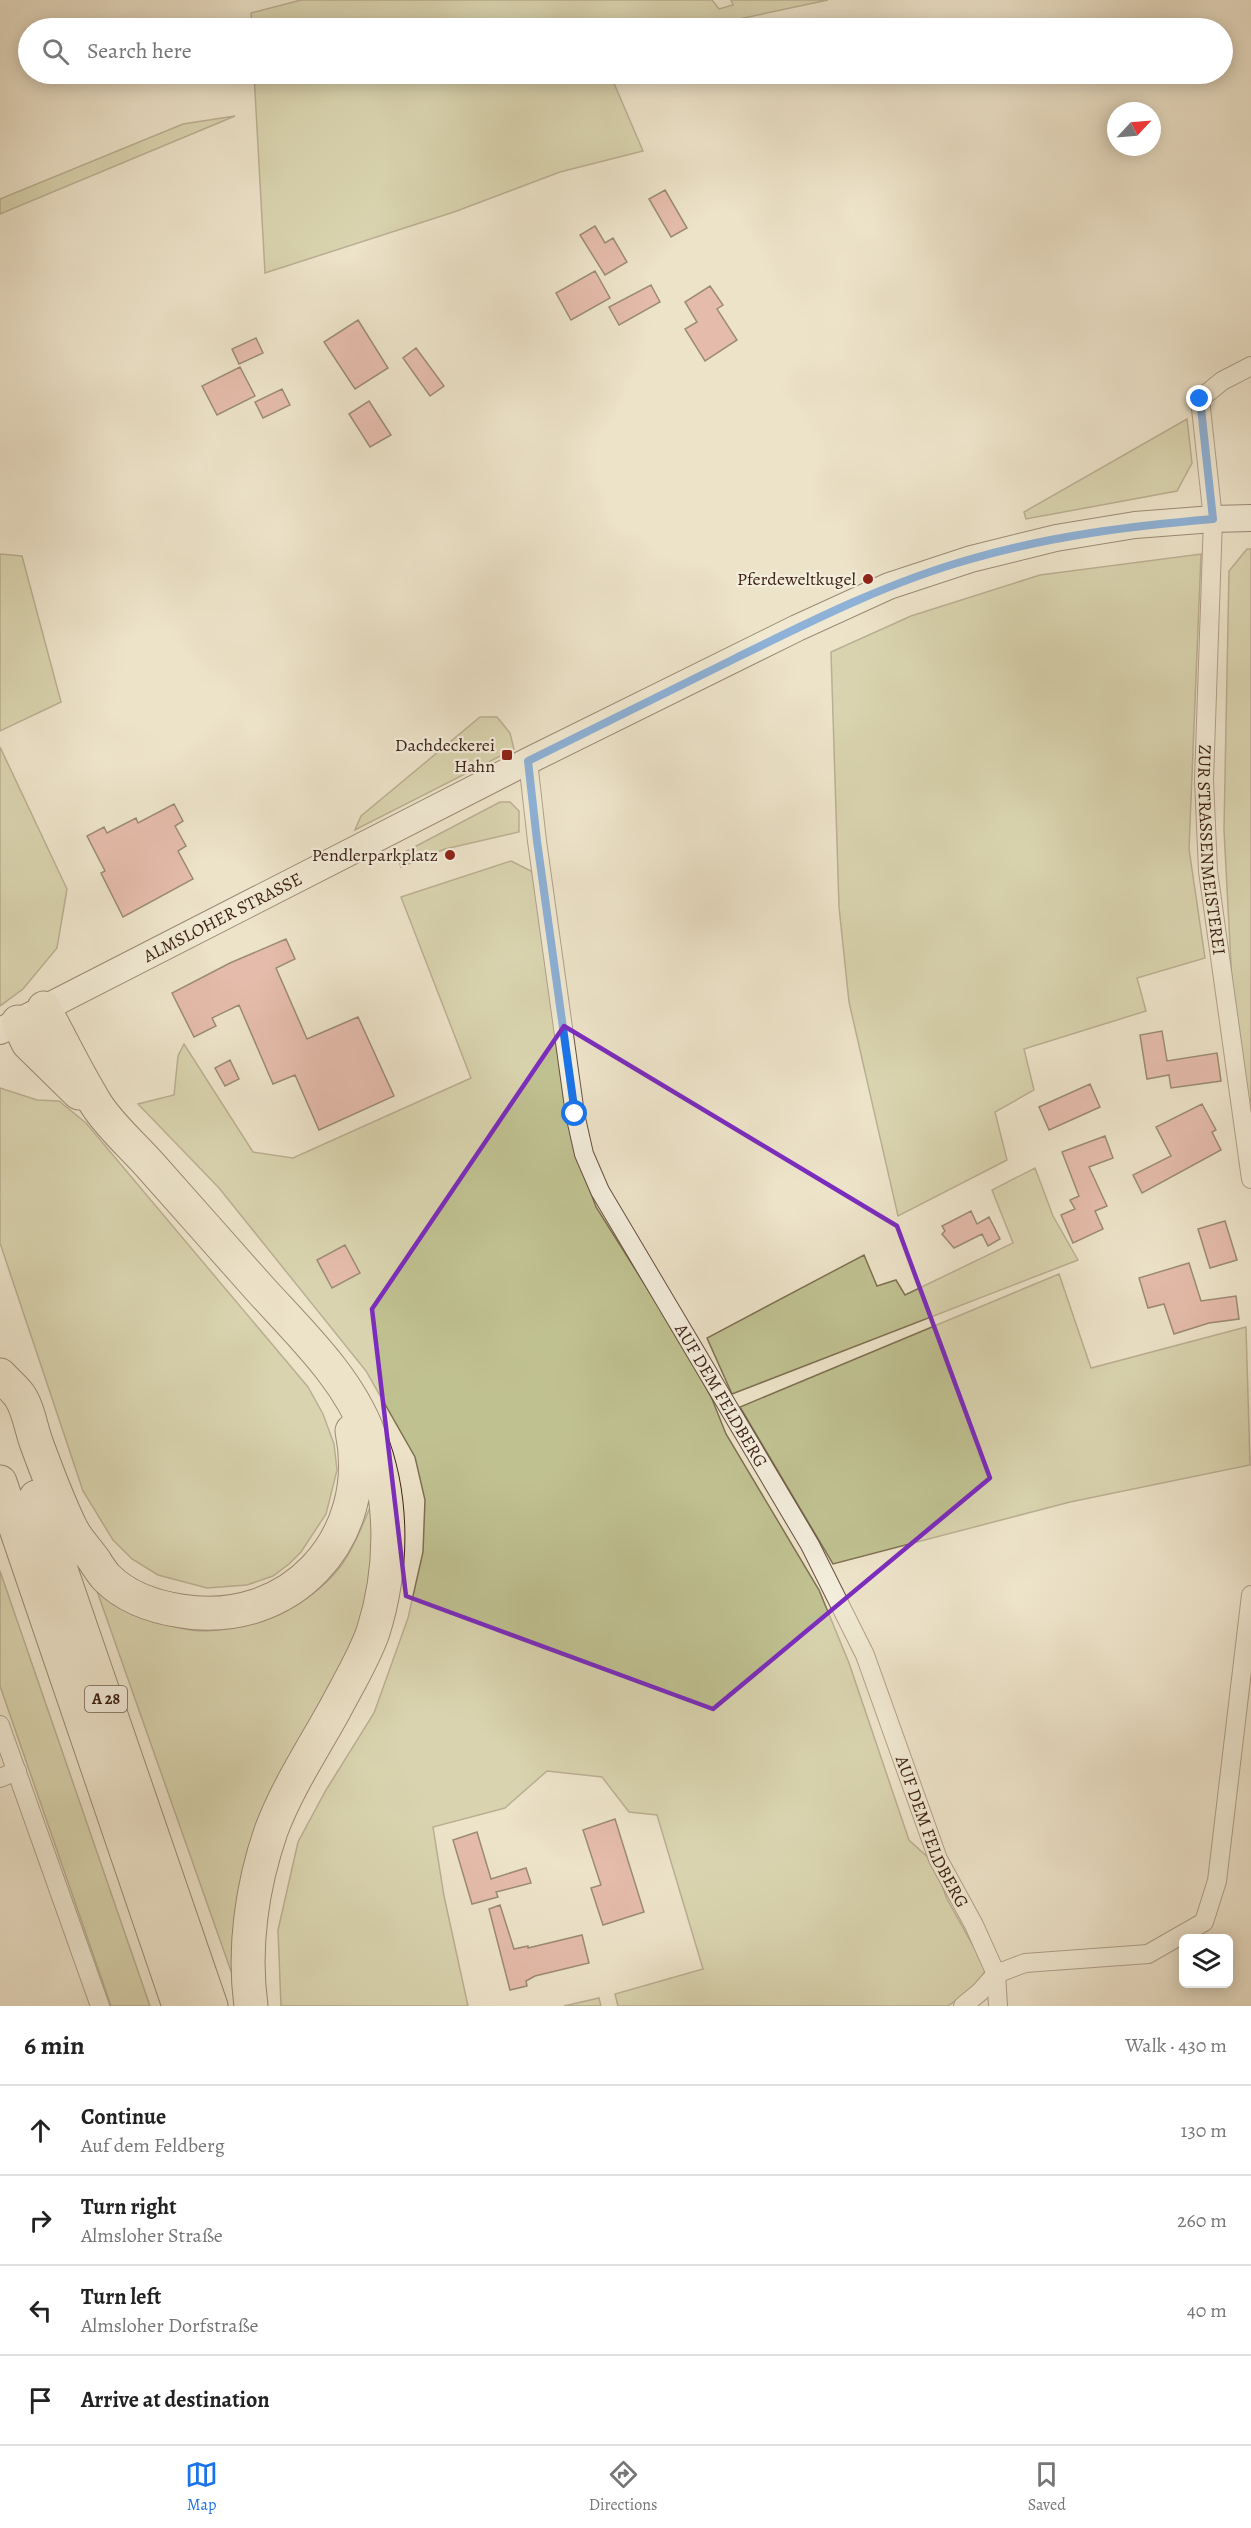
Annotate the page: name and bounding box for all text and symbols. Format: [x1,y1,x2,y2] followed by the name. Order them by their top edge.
[18,18,1233,84] search box
[39,35,72,68] icon: search
[87,36,192,66] text: Search here
[1107,102,1161,156] north arrow
[1186,385,1212,411] route end
[737,567,857,591] place label: Pferdeweltkugel
[861,572,875,586] marker: Pferdeweltkugel
[395,733,495,778] place label: Dachdeckerei Hahn
[1192,744,1232,956] street label: ZUR STRASSENMEISTEREI
[500,748,514,762] marker: Dachdeckerei Hahn
[312,843,438,867] place label: Pendlerparkplatz
[443,848,457,862] marker: Pendlerparkplatz
[138,867,306,968] street label: ALMSLOHER STRASSE
[561,1100,587,1126] route start
[669,1318,773,1472] street label: AUF DEM FELDBERG
[85,1686,127,1712] road number: A 28
[890,1751,974,1912] street label: AUF DEM FELDBERG
[1179,1934,1233,1988] map controls
[1179,1934,1233,1988] button: layers
[24,2028,85,2063] text: 6 min
[1125,2032,1227,2059] text: Walk · 430 m
[81,2102,166,2132] text: Continue
[24,2114,57,2147] icon: ahead
[1181,2117,1227,2144] text: 130 m
[81,2132,225,2159] text: Auf dem Feldberg
[81,2192,177,2222] text: Turn right
[24,2204,57,2237] icon: right
[1177,2207,1227,2234] text: 260 m
[81,2222,223,2249] text: Almsloher Straße
[81,2282,161,2312] text: Turn left
[24,2294,57,2327] icon: left
[1187,2297,1227,2324] text: 40 m
[81,2312,258,2339] text: Almsloher Dorfstraße
[24,2384,57,2417] icon: arrive
[81,2385,270,2415] text: Arrive at destination
[185,2458,218,2516] tab: Map
[589,2458,657,2516] tab: Directions
[1028,2458,1066,2516] tab: Saved

